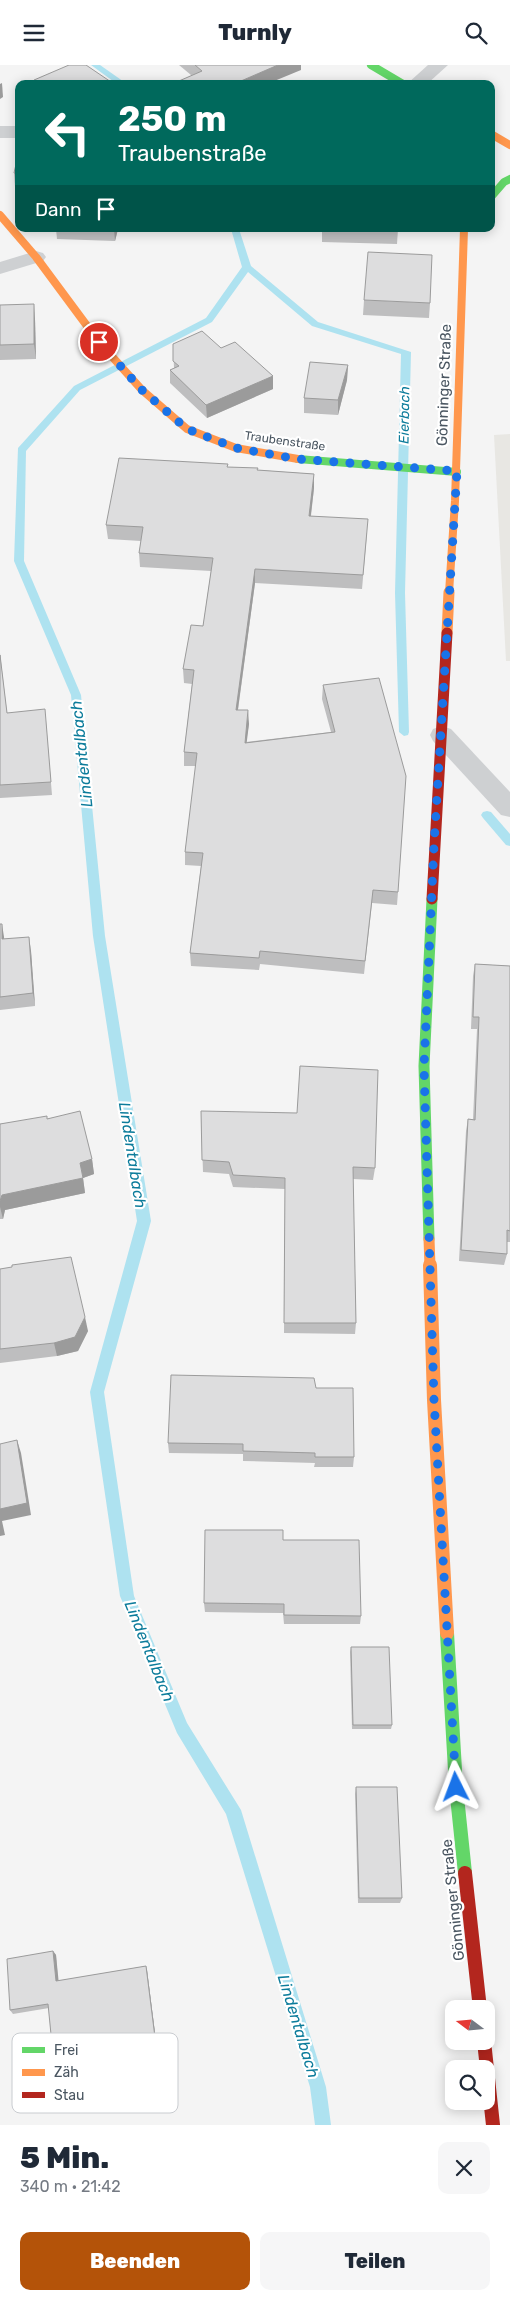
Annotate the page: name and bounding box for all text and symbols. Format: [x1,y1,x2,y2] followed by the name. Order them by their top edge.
[20,19,48,47] icon: menu
[218,19,292,46] text: Turnly
[462,19,490,47] icon: search
[118,98,227,140] text: 250 m
[35,100,100,165] icon: left
[118,140,267,167] text: Traubenstraße
[92,195,120,223] icon: arrive
[35,198,82,221] text: Dann
[78,321,120,363] pin
[433,324,455,446] street label: Gönninger Straße
[85,328,113,356] icon: arrive
[395,386,414,444] water label: Eierbach
[244,428,326,454] street label: Traubenstraße
[66,700,97,808] water label: Lindentalbach
[115,1101,150,1210] water label: Lindentalbach
[121,1598,178,1705] water label: Lindentalbach
[429,1760,481,1812] position arrow
[438,1838,468,1962] street label: Gönninger Straße
[274,1972,323,2080] water label: Lindentalbach
[445,2000,495,2050] north arrow
[445,2000,495,2110] map controls
[12,2033,178,2113] legend
[54,2042,78,2059] text: Frei
[445,2060,495,2110] button: search
[54,2064,79,2081] text: Zäh
[54,2087,84,2104] text: Stau
[20,2140,109,2176] text: 5 Min.
[438,2142,490,2194] button: close
[20,2177,121,2196] text: 340 m · 21:42
[20,2232,250,2290] button: Beenden
[260,2232,490,2290] button: Teilen

